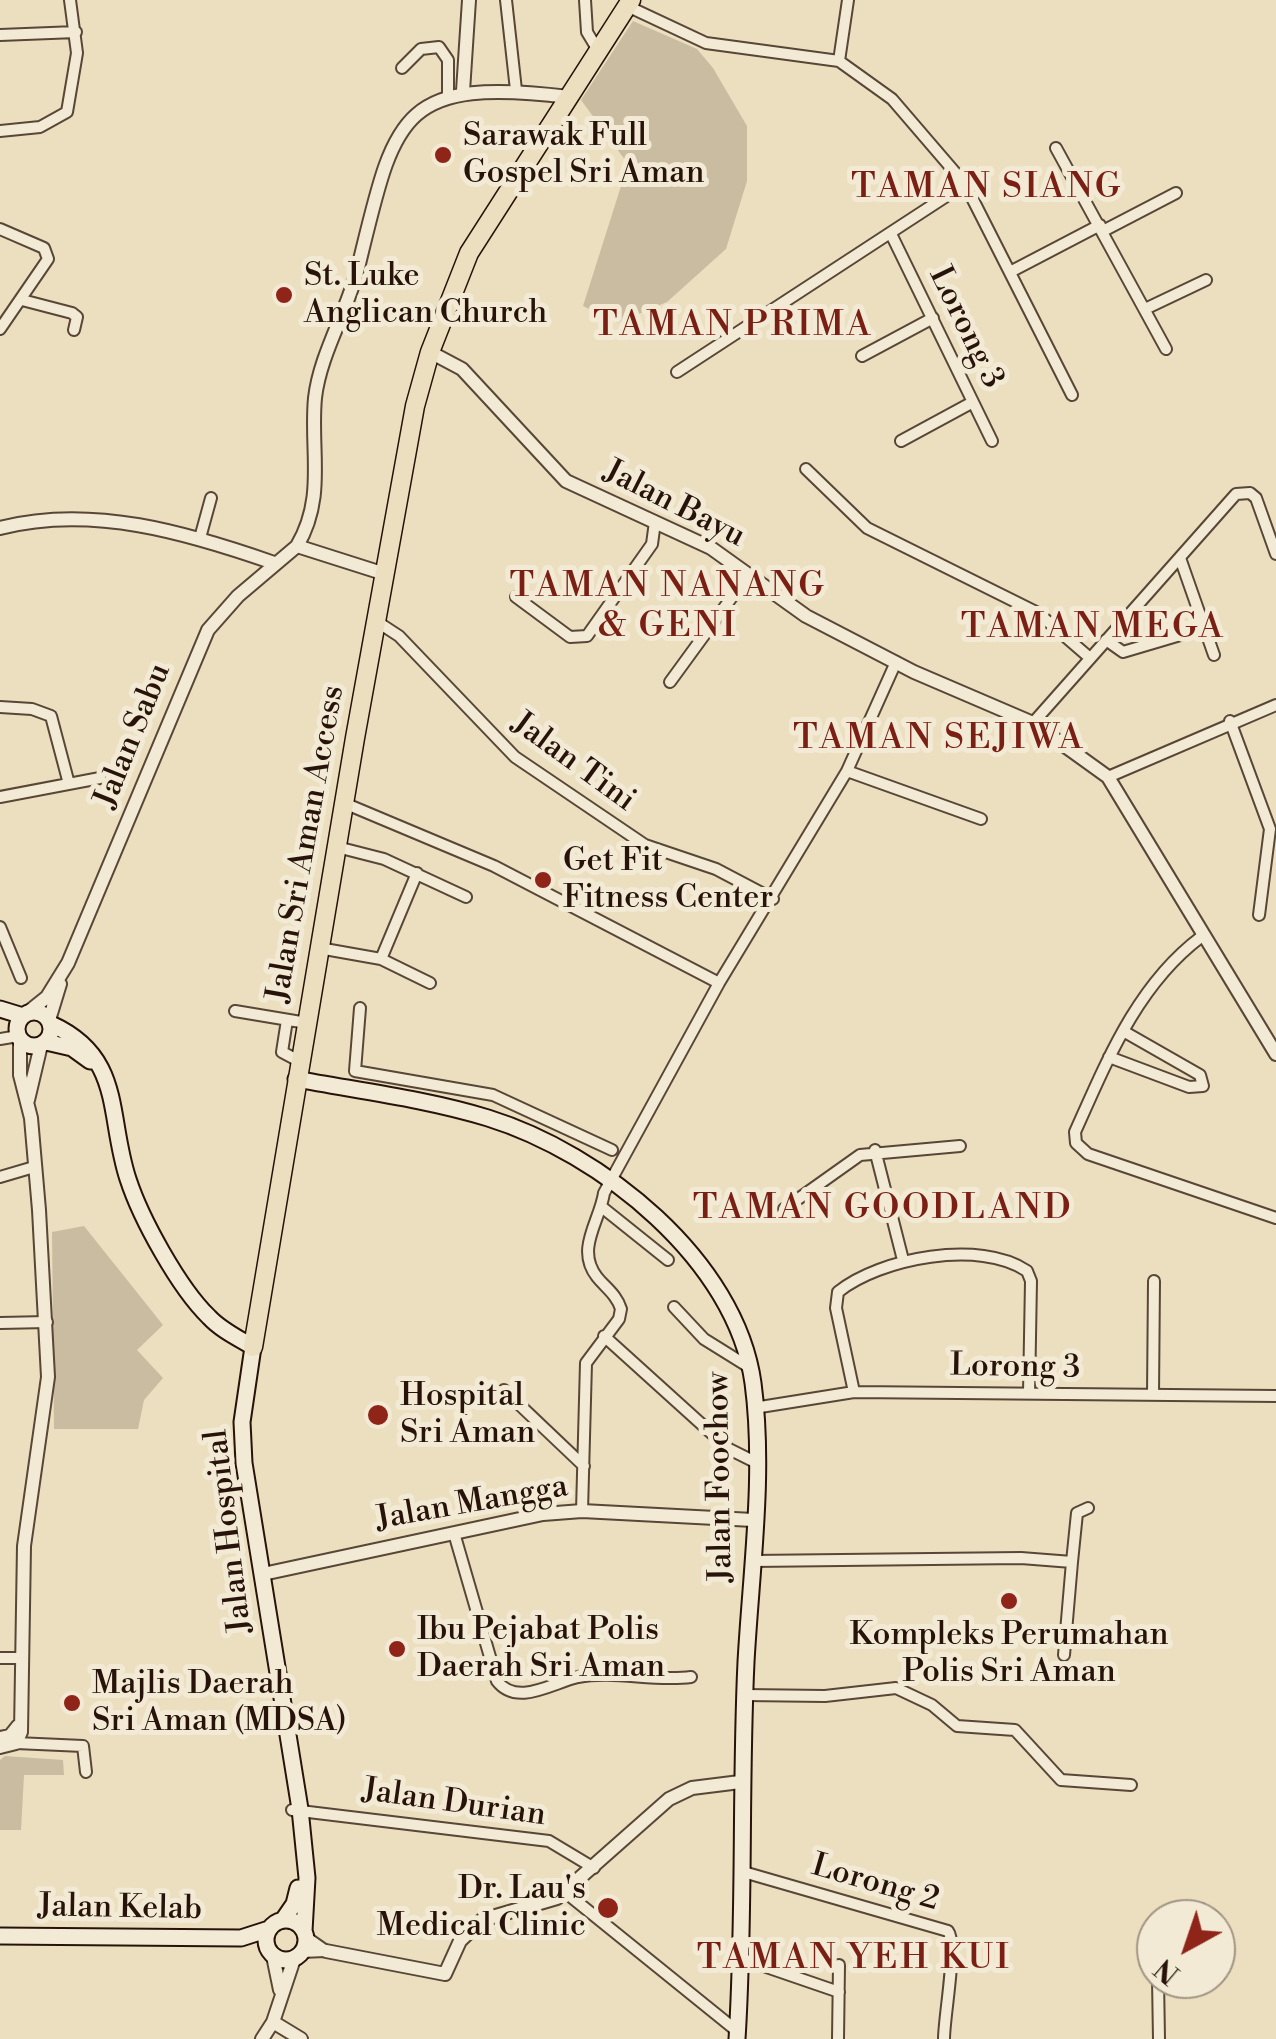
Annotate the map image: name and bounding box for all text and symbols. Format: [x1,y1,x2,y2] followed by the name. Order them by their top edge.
[463,118,705,193] place label: Sarawak Full Gospel Sri Aman
[432,144,454,166] marker: Sarawak Full Gospel Sri Aman
[851,168,1123,210] district label: TAMAN SIANG
[304,258,547,333] place label: St. Luke Anglican Church
[919,261,1011,395] street label: Lorong 3
[273,284,295,306] marker: St. Luke Anglican Church
[593,306,873,348] district label: TAMAN PRIMA
[597,453,751,557] street label: Jalan Bayu
[509,567,827,649] district label: TAMAN NANANG & GENI
[961,608,1225,650] district label: TAMAN MEGA
[88,658,180,814] street label: Jalan Sabu
[260,683,354,1005] street label: Jalan Sri Aman Access
[504,705,642,821] street label: Jalan Tini
[793,719,1085,761] district label: TAMAN SEJIWA
[563,843,773,918] place label: Get Fit Fitness Center
[532,869,554,891] marker: Get Fit Fitness Center
[693,1189,1073,1231] district label: TAMAN GOODLAND
[949,1348,1081,1388] street label: Lorong 3
[700,1372,742,1582] street label: Jalan Foochow
[400,1378,535,1453] place label: Hospital Sri Aman
[365,1402,391,1428] marker: Hospital Sri Aman
[198,1427,262,1635] street label: Jalan Hospital
[373,1468,571,1540] street label: Jalan Mangga
[998,1590,1020,1612] marker: Kompleks Perumahan Polis Sri Aman
[417,1612,665,1687] place label: Ibu Pejabat Polis Daerah Sri Aman
[849,1617,1169,1692] place label: Kompleks Perumahan Polis Sri Aman
[386,1638,408,1660] marker: Ibu Pejabat Polis Daerah Sri Aman
[92,1666,347,1741] place label: Majlis Daerah Sri Aman (MDSA)
[61,1692,83,1714] marker: Majlis Daerah Sri Aman (MDSA)
[360,1772,548,1836] street label: Jalan Durian
[807,1847,943,1921] street label: Lorong 2
[377,1871,586,1946] place label: Dr. Lau's Medical Clinic
[38,1888,202,1930] street label: Jalan Kelab
[595,1895,621,1921] marker: Dr. Lau's Medical Clinic
[1136,1899,1236,1999] north arrow
[697,1939,1011,1981] district label: TAMAN YEH KUI
[1148,1950,1187,1991] text: N

